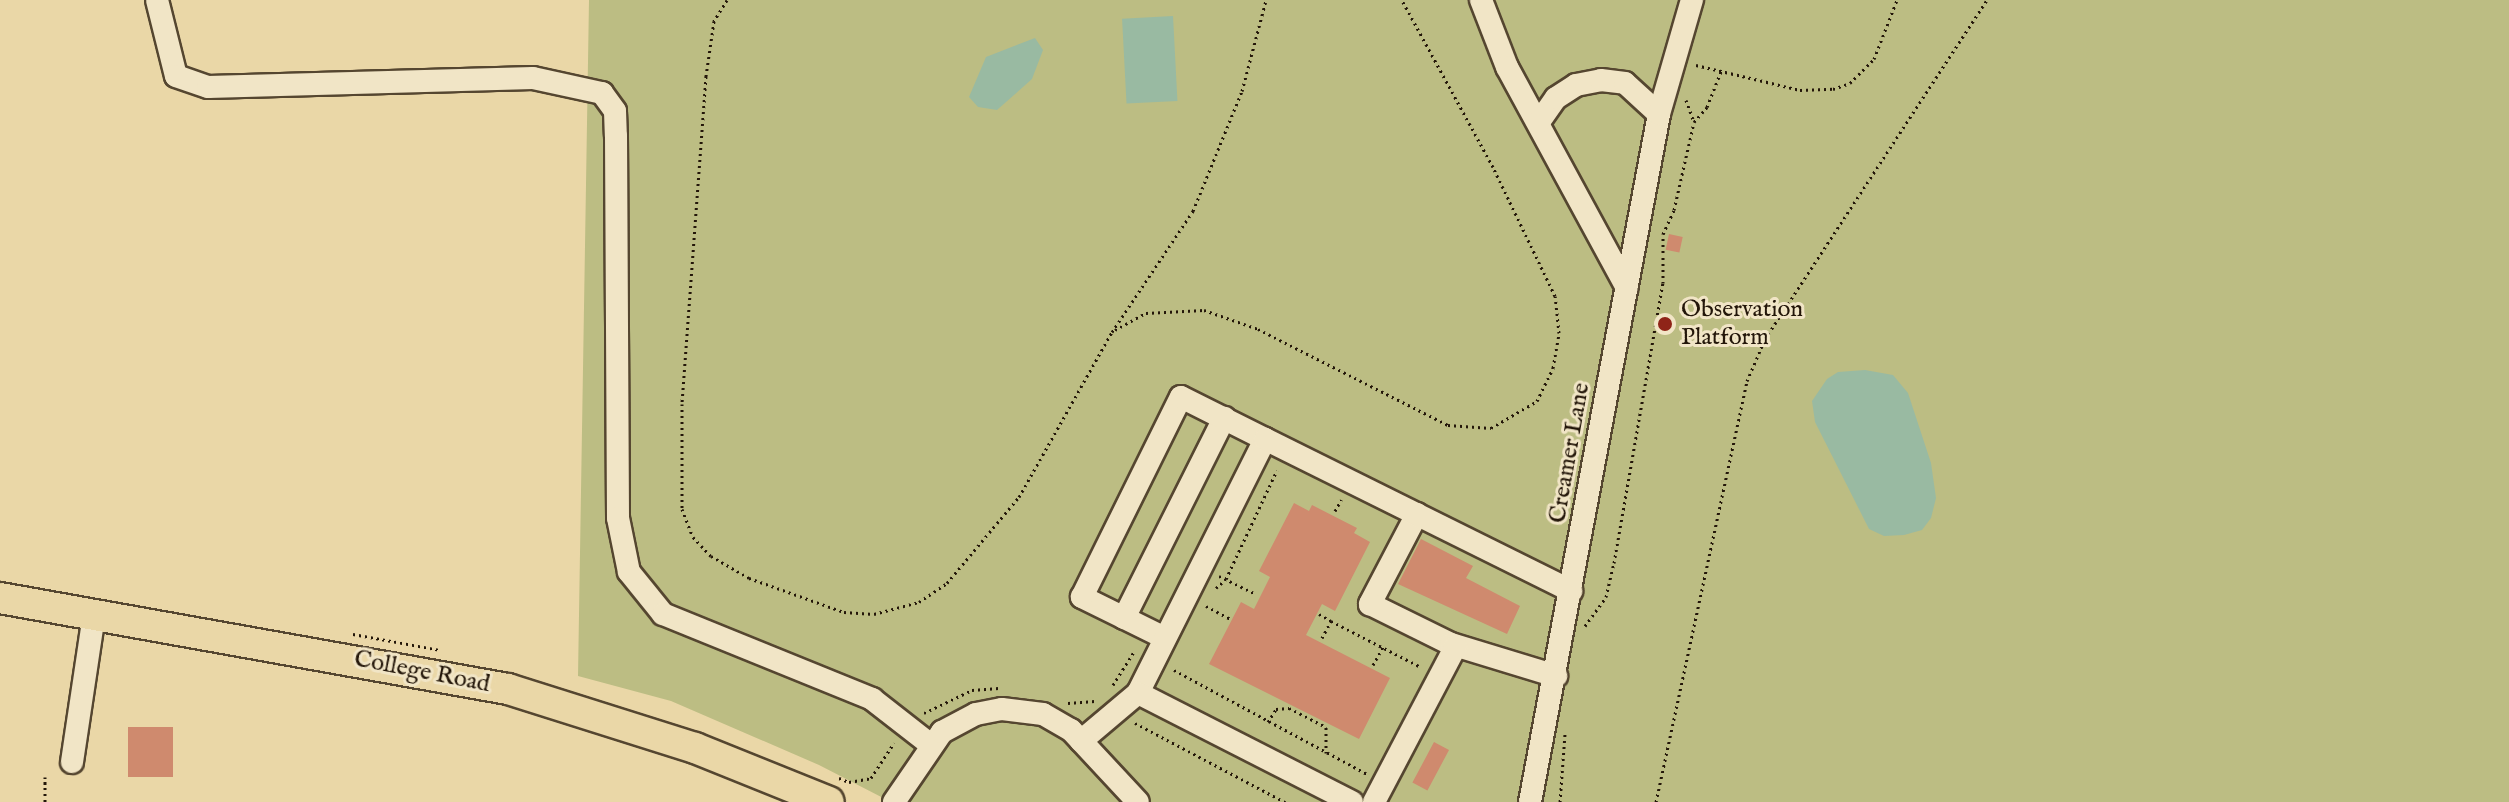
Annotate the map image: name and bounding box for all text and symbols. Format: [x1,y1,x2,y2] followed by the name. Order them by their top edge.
[1681,296,1803,352] place label: Observation Platform
[1656,315,1674,333] marker: Observation Platform
[1543,381,1597,525] street label: Creamer Lane
[352,645,492,699] street label: College Road

